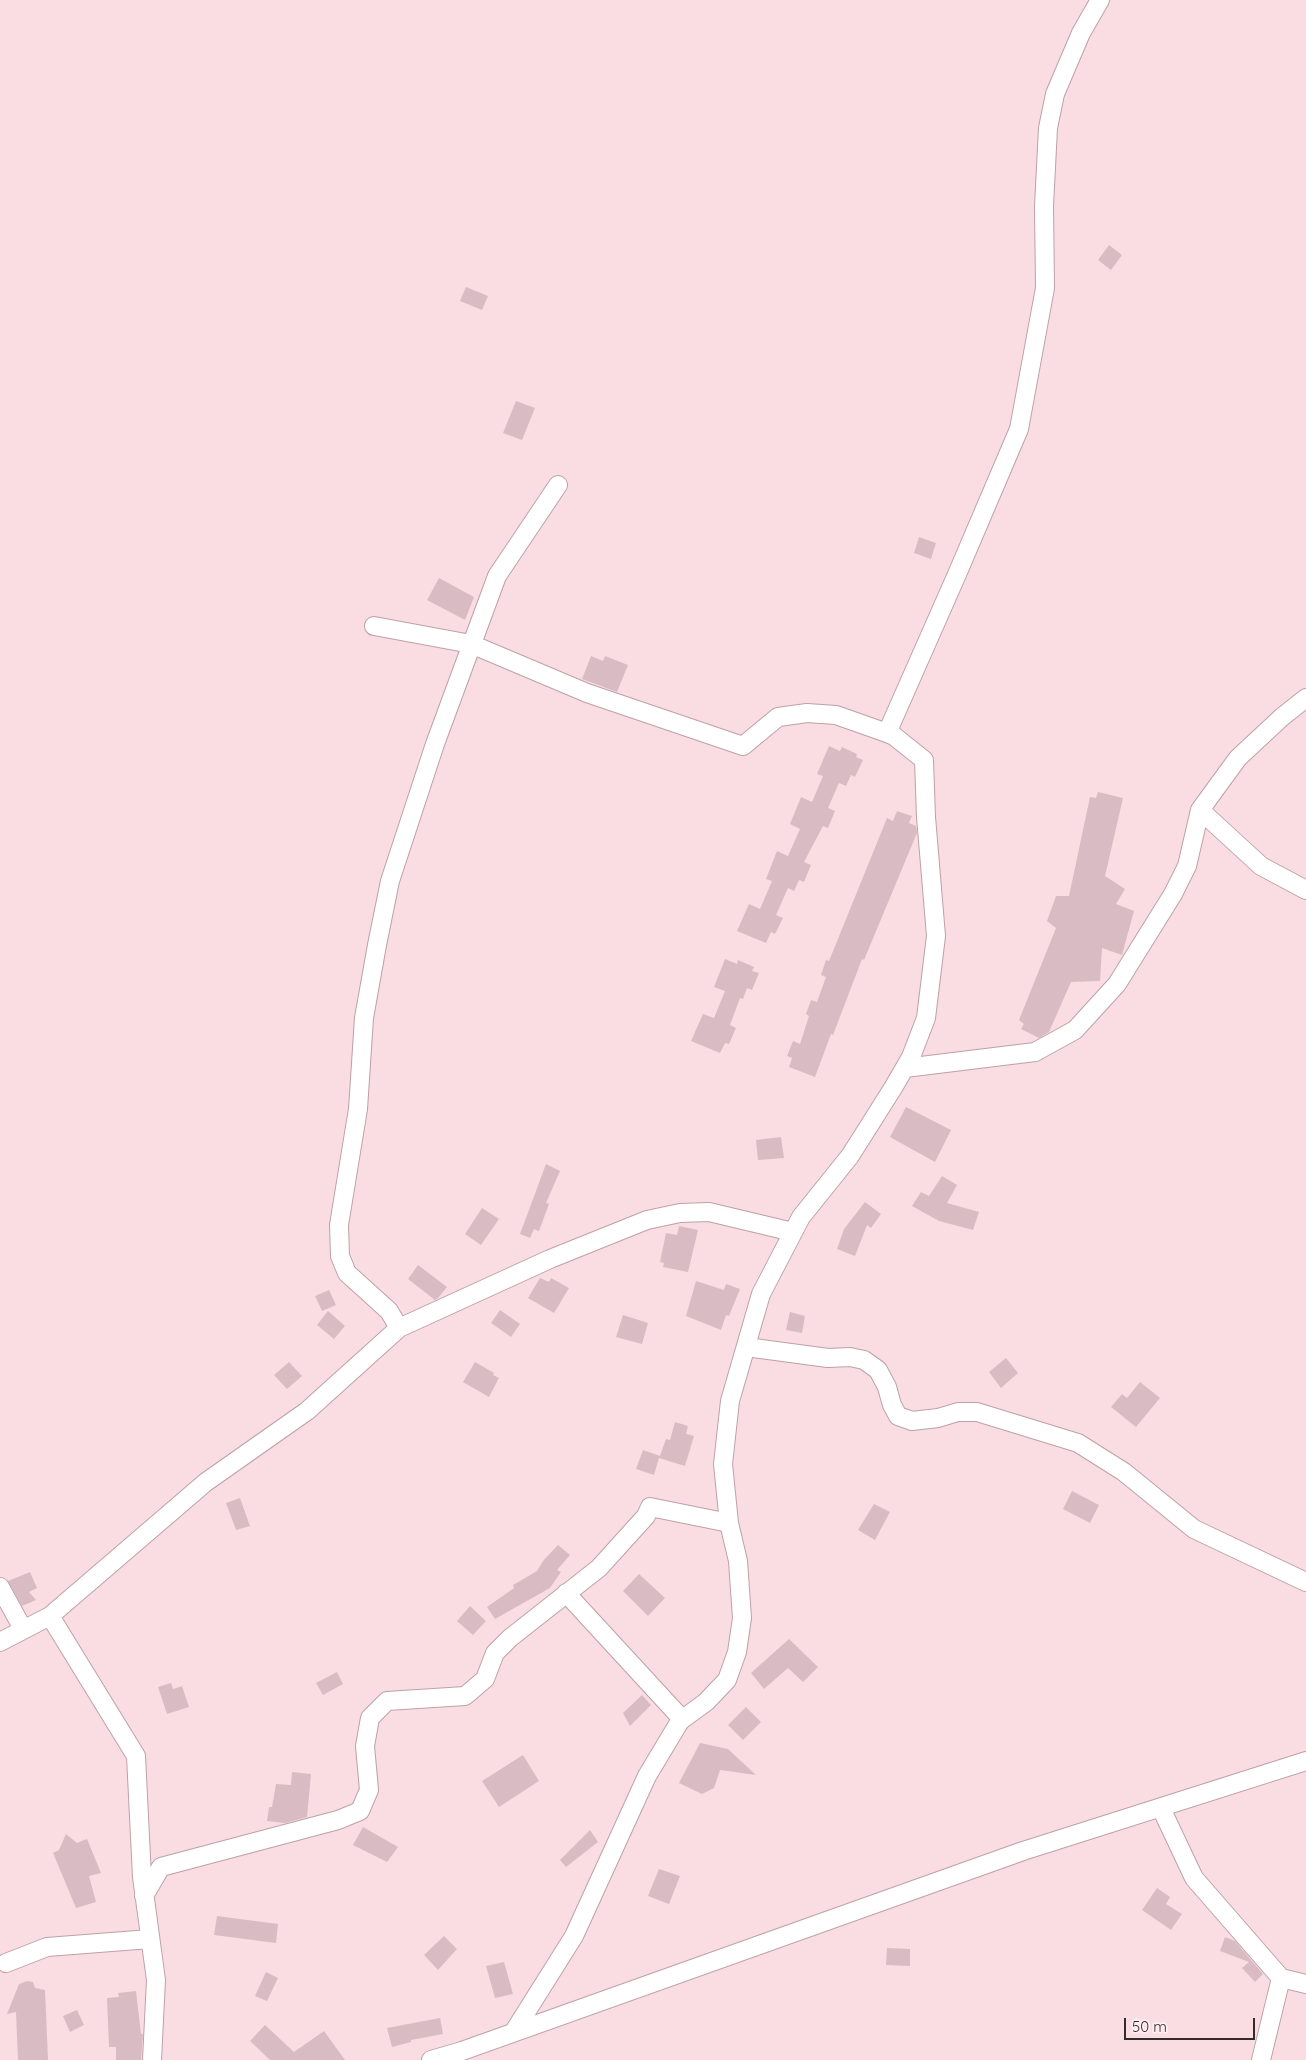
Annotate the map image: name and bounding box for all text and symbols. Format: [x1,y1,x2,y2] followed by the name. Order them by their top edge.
[1126,2008,1257,2040] scale bar
[1132,2017,1167,2036] text: 50 m

